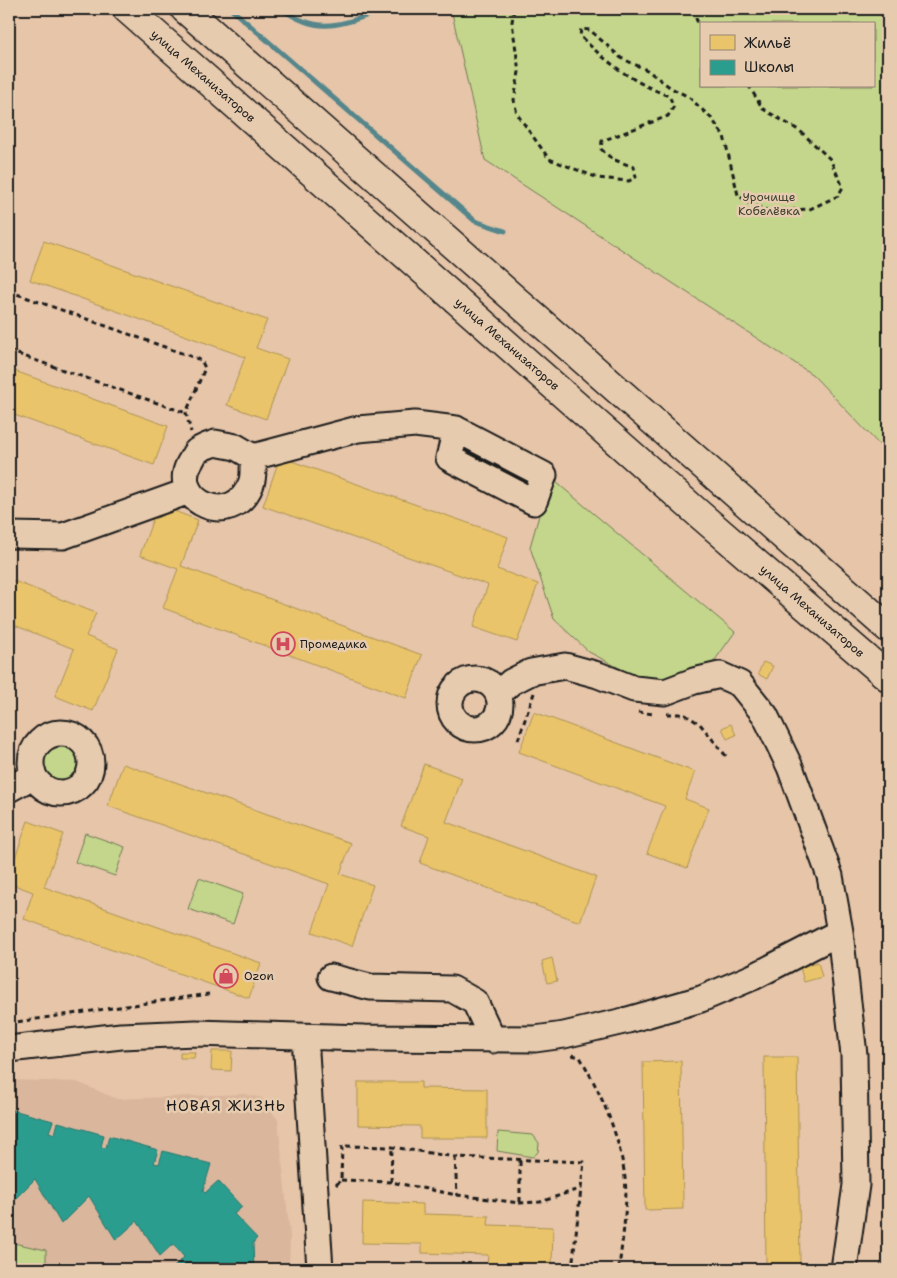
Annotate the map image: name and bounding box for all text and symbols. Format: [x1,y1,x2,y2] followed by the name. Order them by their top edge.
[700,22,874,88] legend
[147,26,259,126] street label: улица Механизаторов
[744,33,791,53] text: Жильё
[744,57,794,77] text: Школы
[738,189,801,219] park label: Урочище Кобелёвка
[451,294,563,394] street label: улица Механизаторов
[756,561,868,661] street label: улица Механизаторов
[270,631,296,657] hospital icon: Промедика
[300,636,367,652] place label: Промедика
[213,963,239,989] shop icon: Ozon
[244,968,274,984] place label: Ozon
[166,1096,286,1116] district label: НОВАЯ ЖИЗНЬ

